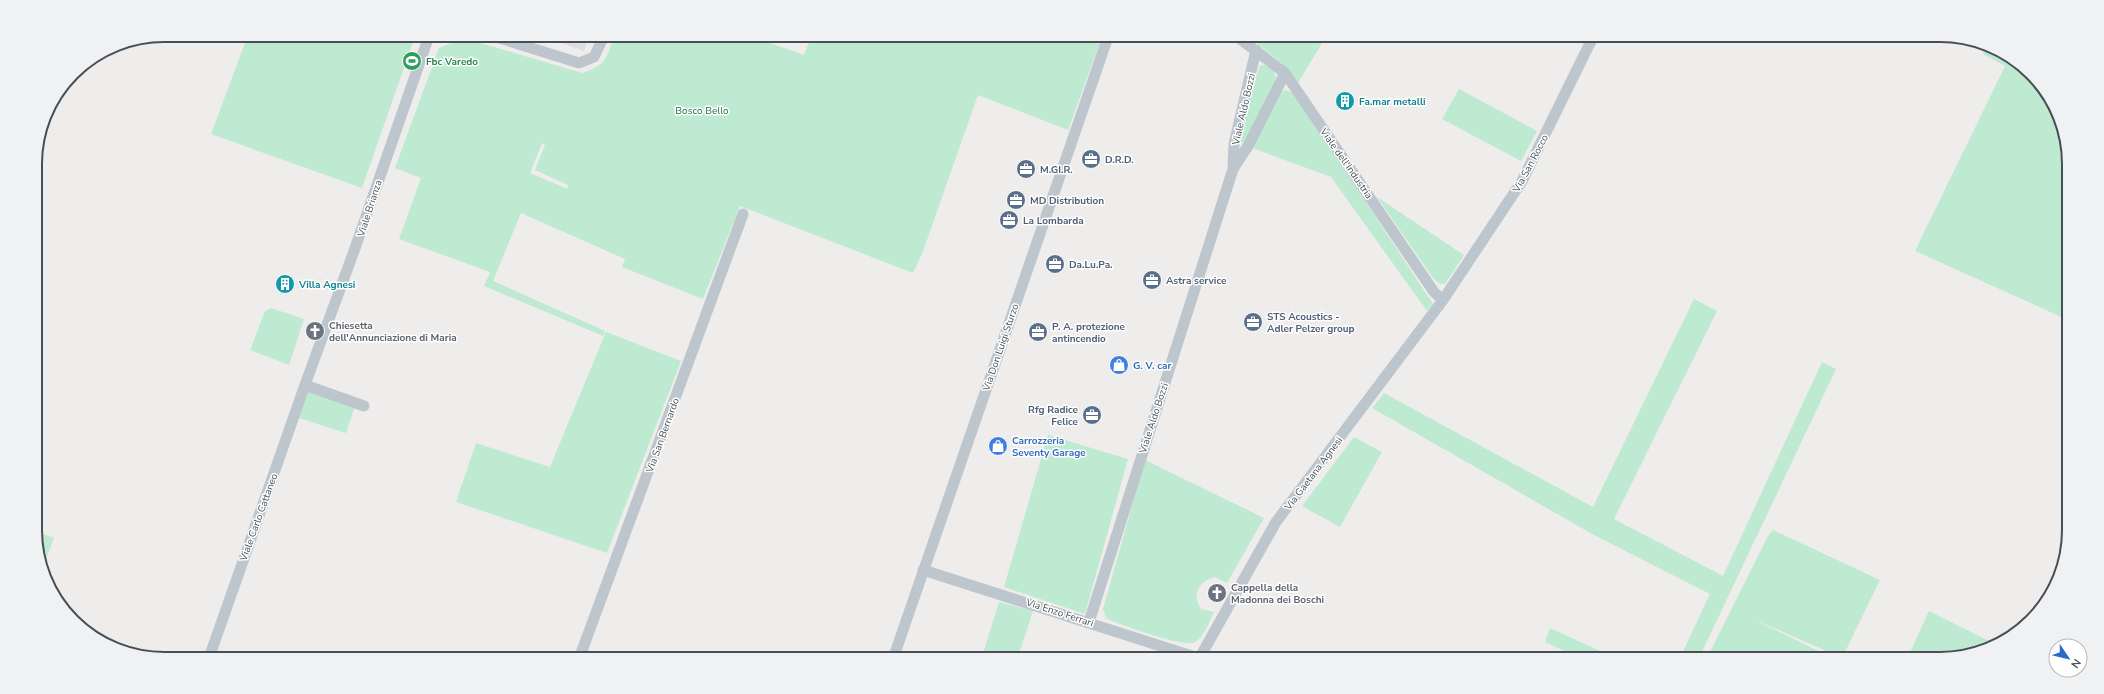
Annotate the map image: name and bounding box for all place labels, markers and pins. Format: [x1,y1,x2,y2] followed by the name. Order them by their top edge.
[401,50,423,72] sports icon: Fbc Varedo
[426,55,478,69] place label: Fbc Varedo
[1334,90,1356,112] building icon: Fa.mar metalli
[1359,95,1426,109] place label: Fa.mar metalli
[1080,148,1102,170] office icon: D.R.D.
[1105,153,1134,167] place label: D.R.D.
[1015,158,1037,180] office icon: M.GI.R.
[1040,163,1073,177] place label: M.GI.R.
[1005,189,1027,211] office icon: MD Distribution
[1030,194,1104,208] place label: MD Distribution
[998,209,1020,231] office icon: La Lombarda
[1023,214,1084,228] place label: La Lombarda
[1044,253,1066,275] office icon: Da.Lu.Pa.
[1069,258,1113,272] place label: Da.Lu.Pa.
[1141,269,1163,291] office icon: Astra service
[274,273,296,295] building icon: Villa Agnesi
[1166,274,1227,288] place label: Astra service
[298,278,355,292] place label: Villa Agnesi
[1267,310,1355,336] place label: STS Acoustics - Adler Pelzer group
[1242,311,1264,333] office icon: STS Acoustics - Adler Pelzer group
[329,319,457,345] place label: Chiesetta dell'Annunciazione di Maria
[304,320,326,342] church icon: Chiesetta dell'Annunciazione di Maria
[1052,320,1126,346] place label: P. A. protezione antincendio
[1027,321,1049,343] office icon: P. A. protezione antincendio
[1108,354,1130,376] shop icon: G. V. car
[1133,359,1171,373] place label: G. V. car
[1028,403,1079,429] place label: Rfg Radice Felice
[1081,404,1103,426] office icon: Rfg Radice Felice
[1012,434,1086,460] place label: Carrozzeria Seventy Garage
[987,435,1009,457] shop icon: Carrozzeria Seventy Garage
[1231,581,1324,607] place label: Cappella della Madonna dei Boschi
[1206,582,1228,604] church icon: Cappella della Madonna dei Boschi

